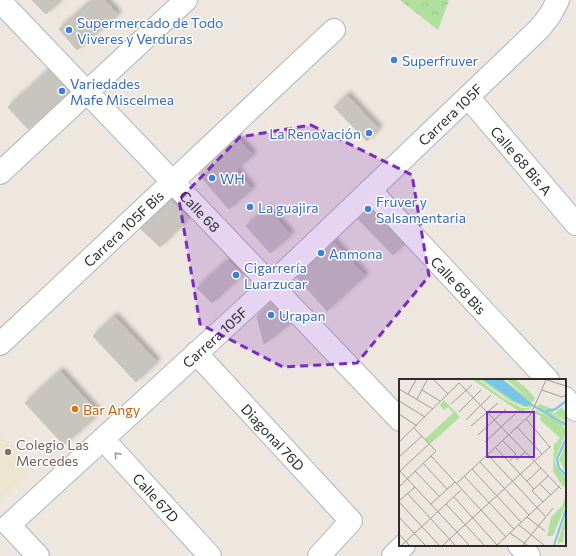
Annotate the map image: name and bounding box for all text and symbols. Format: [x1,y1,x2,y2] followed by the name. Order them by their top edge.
[77,14,223,47] place label: Supermercado de Todo Viveres y Verduras
[64,25,74,35] marker: Supermercado de Todo Viveres y Verduras
[402,52,479,69] place label: Superfruver
[389,55,399,65] marker: Superfruver
[70,75,174,108] place label: Variedades Mafe Miscelmea
[414,80,485,149] street label: Carrera 105F
[57,86,67,96] marker: Variedades Mafe Miscelmea
[488,122,556,198] street label: Calle 68 Bis A
[269,125,361,142] place label: La Renovación
[364,128,374,138] marker: La Renovación
[220,170,245,187] place label: WH
[207,173,217,183] marker: WH
[176,186,224,235] street label: Calle 68
[80,187,167,270] street label: Carrera 105F Bis
[376,193,466,226] place label: Fruver y Salsamentaria
[258,199,319,216] place label: La guajira
[245,202,255,212] marker: La guajira
[363,204,373,214] marker: Fruver y Salsamentaria
[329,245,383,262] place label: Anmona
[316,248,326,258] marker: Anmona
[428,252,490,317] street label: Calle 68 Bis
[244,259,308,292] place label: Cigarrería Luarzucar
[231,270,241,280] marker: Cigarrería Luarzucar
[178,303,250,371] street label: Carrera 105F
[279,307,326,324] place label: Urapan
[266,310,276,320] marker: Urapan
[399,379,566,546] inset map
[238,400,308,474] street label: Diagonal 76D
[83,401,140,418] place label: Bar Angy
[70,404,80,414] marker: Bar Angy
[16,436,89,469] place label: Colegio Las Mercedes
[3,447,13,457] marker: Colegio Las Mercedes
[115,452,122,460] one-way arrow
[130,469,183,525] street label: Calle 67D

